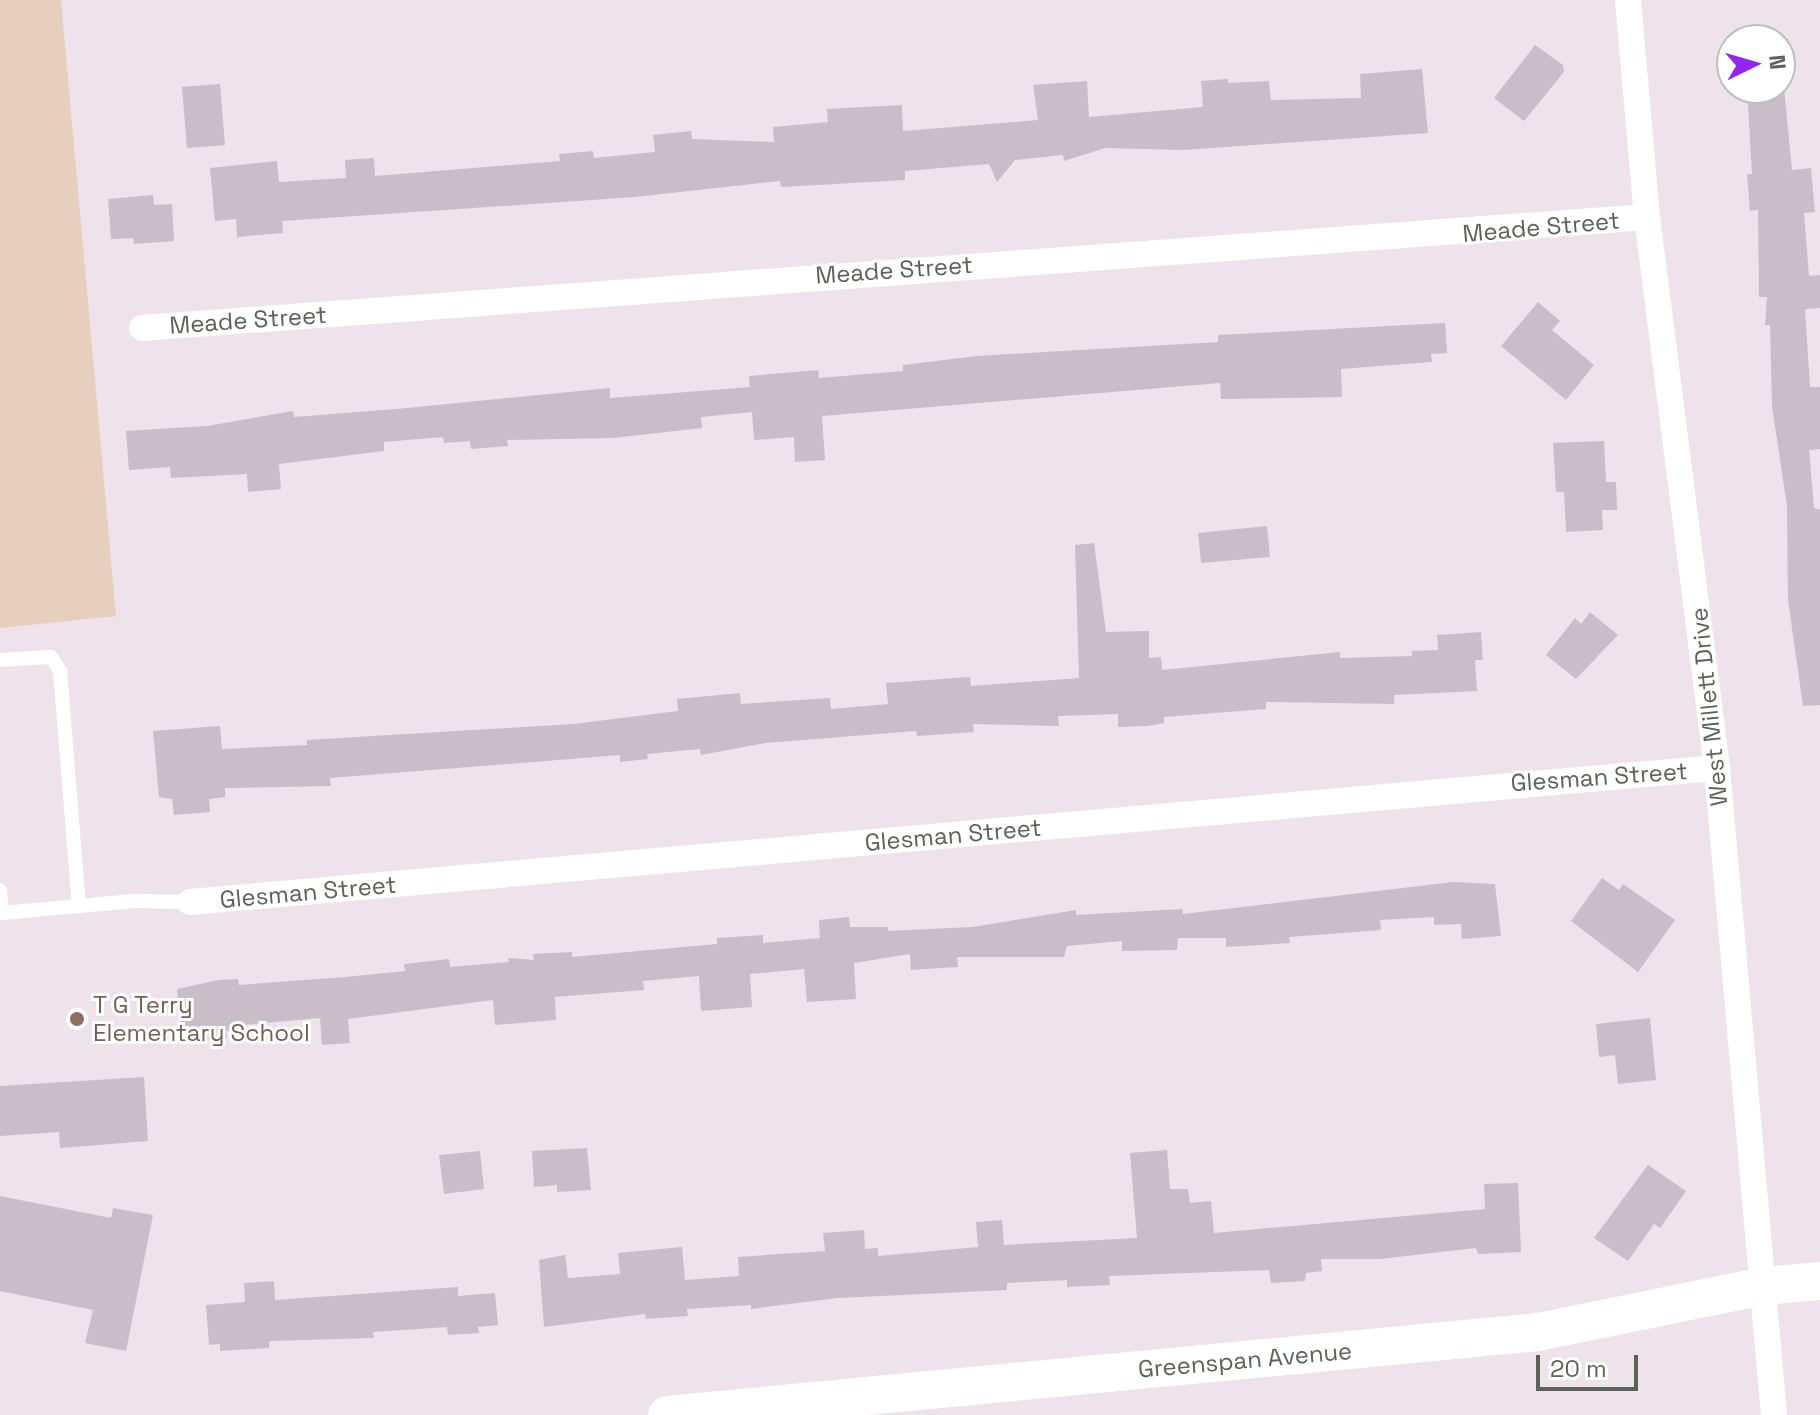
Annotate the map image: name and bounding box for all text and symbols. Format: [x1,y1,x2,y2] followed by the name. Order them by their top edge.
[1716,24,1796,104] north arrow
[1763,54,1793,71] text: N
[1461,206,1621,248] street label: Meade Street
[814,250,974,290] street label: Meade Street
[168,300,328,340] street label: Meade Street
[1684,606,1734,808] street label: West Millett Drive
[1510,756,1688,798] street label: Glesman Street
[863,813,1043,857] street label: Glesman Street
[218,870,398,914] street label: Glesman Street
[93,991,310,1047] place label: T G Terry Elementary School
[68,1010,86,1028] marker: T G Terry Elementary School
[1137,1336,1353,1384] street label: Greenspan Avenue
[1540,1339,1642,1389] scale bar
[1550,1353,1607,1384] text: 20 m

